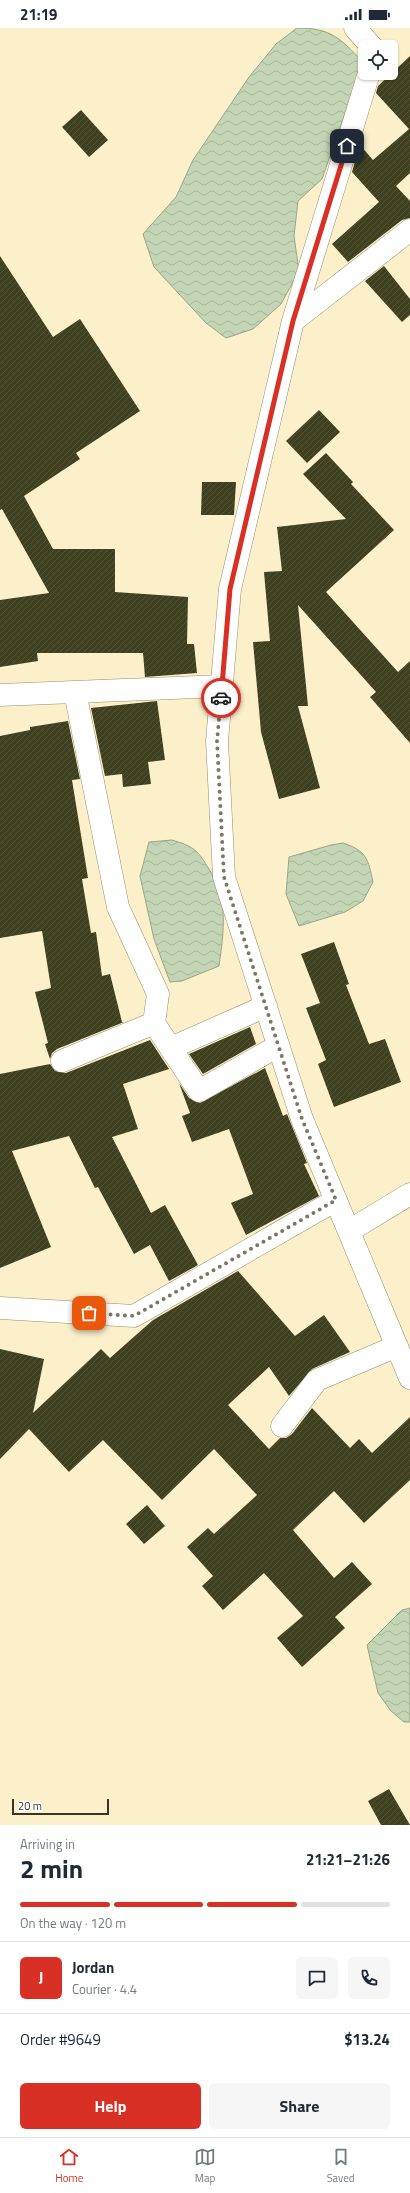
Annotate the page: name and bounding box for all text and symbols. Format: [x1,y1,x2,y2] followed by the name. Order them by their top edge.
[20,3,57,26] text: 21:19
[358,40,398,80] map controls
[358,40,398,80] button: locate
[330,129,364,163] pin
[336,135,358,157] icon: home
[201,678,241,718] courier
[210,687,232,709] icon: car
[72,1296,106,1330] pin
[78,1302,100,1324] icon: bag
[12,1797,109,1816] scale bar
[18,1798,42,1814] text: 20 m
[20,1834,75,1854] text: Arriving in
[306,1848,390,1871] text: 21:21–21:26
[20,1849,83,1888] text: 2 min
[20,1913,126,1933] text: On the way · 120 m
[72,1956,114,1979] text: Jordan
[296,1957,338,1999] button: chat
[348,1957,390,1999] button: phone
[39,1966,43,1989] text: J
[72,1979,137,1999] text: Courier · 4.4
[20,2028,101,2051] text: Order #9649
[344,2028,390,2051] text: $13.24
[20,2083,201,2129] button: Help
[209,2083,390,2129] button: Share
[55,2146,83,2186] tab: Home
[194,2146,216,2186] tab: Map
[327,2146,355,2186] tab: Saved

